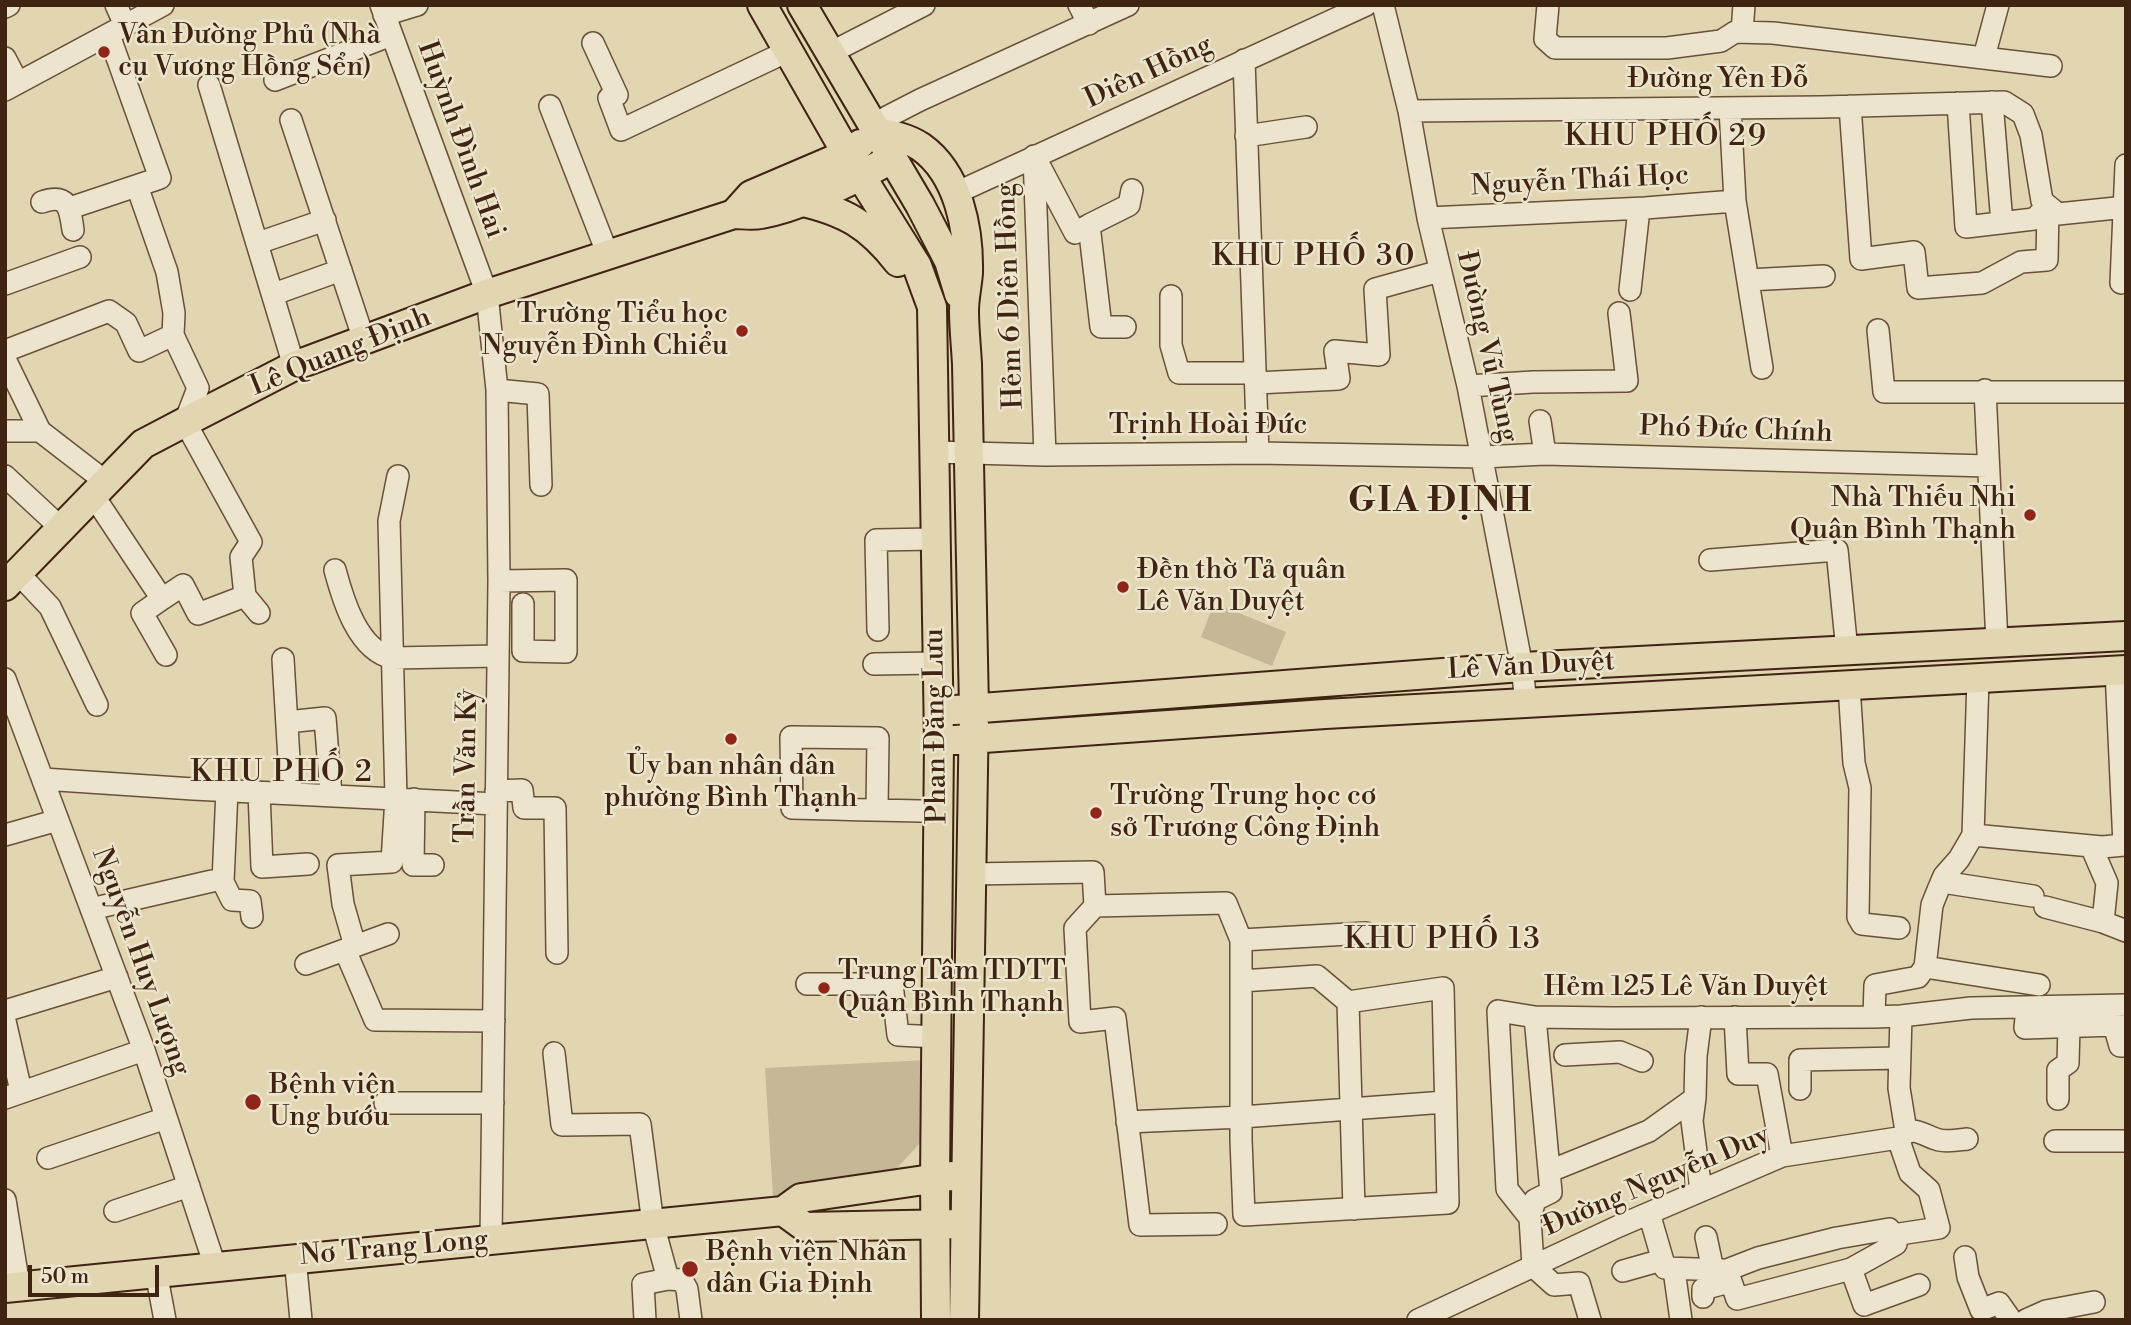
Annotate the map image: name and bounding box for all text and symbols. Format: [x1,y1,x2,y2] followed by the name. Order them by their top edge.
[118,19,381,85] place label: Vân Đường Phủ (Nhà cụ Vương Hồng Sển)
[1080,29,1218,117] street label: Diên Hồng
[409,37,511,243] street label: Huỳnh Đình Hai
[96,44,112,60] marker: Vân Đường Phủ (Nhà cụ Vương Hồng Sển)
[1628,63,1808,97] street label: Đường Yên Đỗ
[1565,120,1767,156] district label: KHU PHỐ 29
[1470,160,1690,204] street label: Nguyễn Thái Học
[990,182,1032,410] street label: Hẻm 6 Diên Hồng
[1213,240,1415,276] district label: KHU PHỐ 30
[1448,248,1524,446] street label: Đường Vũ Tùng
[482,298,728,364] place label: Trường Tiểu học Nguyễn Đình Chiểu
[246,301,436,405] street label: Lê Quang Định
[734,323,750,339] marker: Trường Tiểu học Nguyễn Đình Chiểu
[1109,409,1307,443] street label: Trịnh Hoài Đức
[1639,411,1833,451] street label: Phó Đức Chính
[1349,482,1533,524] district label: GIA ĐỊNH
[1790,482,2016,548] place label: Nhà Thiếu Nhi Quận Bình Thạnh
[2022,507,2038,523] marker: Nhà Thiếu Nhi Quận Bình Thạnh
[1137,554,1346,620] place label: Đền thờ Tả quân Lê Văn Duyệt
[1115,579,1131,595] marker: Đền thờ Tả quân Lê Văn Duyệt
[918,628,956,824] street label: Phan Đăng Lưu
[1446,646,1616,688] street label: Lê Văn Duyệt
[450,689,486,843] street label: Trần Văn Kỷ
[723,731,739,747] marker: Ủy ban nhân dân phường Bình Thạnh
[604,750,858,816] place label: Ủy ban nhân dân phường Bình Thạnh
[191,756,373,792] district label: KHU PHỐ 2
[1110,780,1380,846] place label: Trường Trung học cơ sở Trương Công Định
[1088,805,1104,821] marker: Trường Trung học cơ sở Trương Công Định
[83,843,197,1081] street label: Nguyễn Huy Lượng
[1345,923,1541,959] district label: KHU PHỐ 13
[838,955,1066,1021] place label: Trung Tâm TDTT Quận Bình Thạnh
[1544,971,1828,1005] street label: Hẻm 125 Lê Văn Duyệt
[816,980,832,996] marker: Trung Tâm TDTT Quận Bình Thạnh
[269,1069,396,1135] place label: Bệnh viện Ung bướu
[243,1092,263,1112] marker: Bệnh viện Ung bướu
[1539,1119,1775,1245] street label: Đường Nguyễn Duy
[298,1224,490,1274] street label: Nơ Trang Long
[706,1236,907,1302] place label: Bệnh viện Nhân dân Gia Định
[32,1252,163,1296] scale bar
[680,1259,700,1279] marker: Bệnh viện Nhân dân Gia Định
[41,1264,89,1290] text: 50 m

